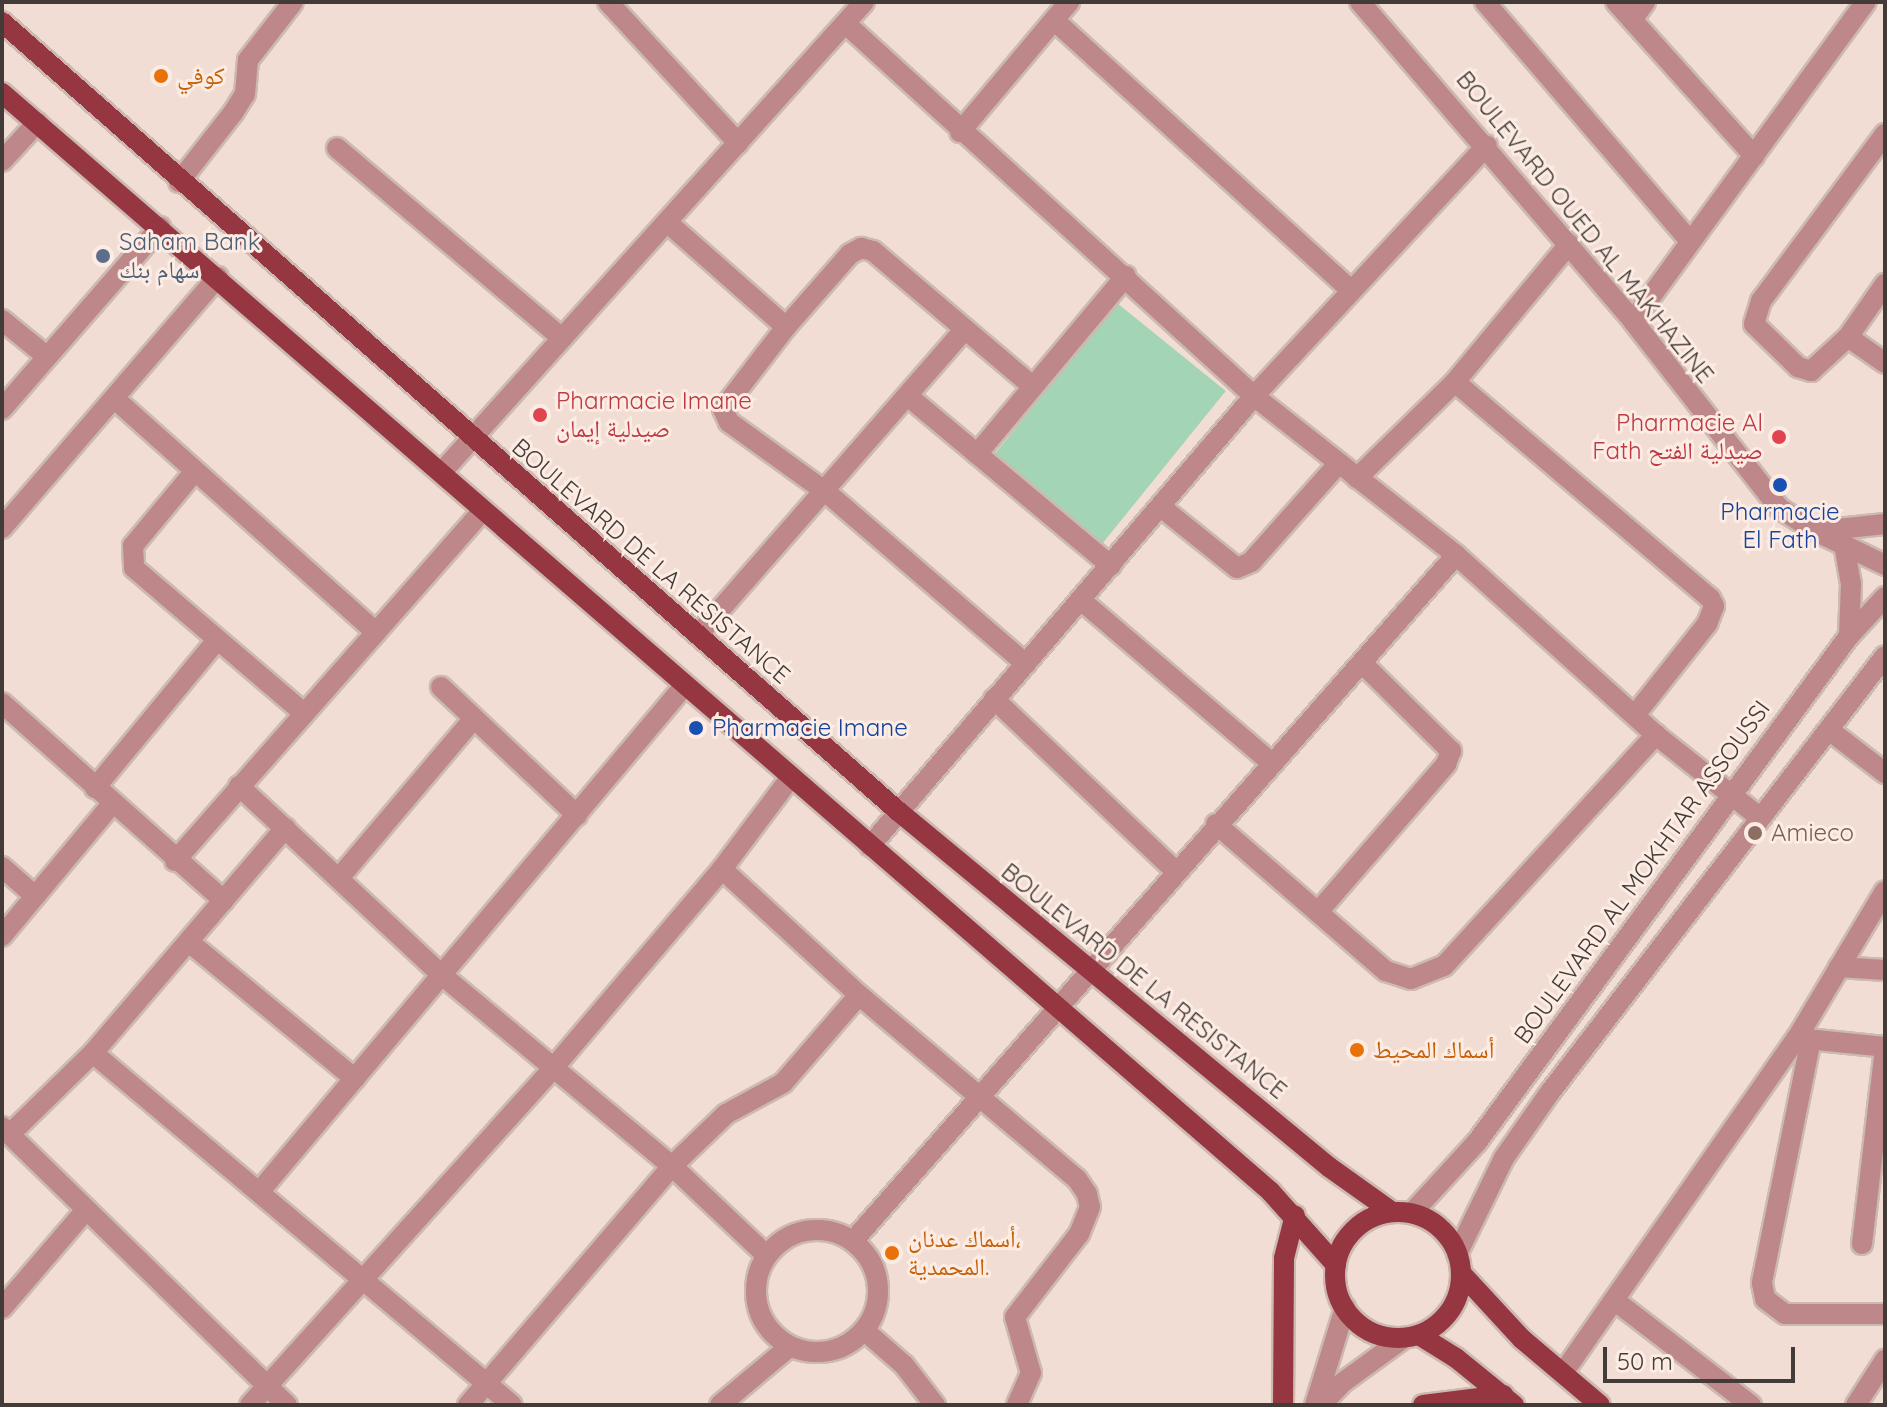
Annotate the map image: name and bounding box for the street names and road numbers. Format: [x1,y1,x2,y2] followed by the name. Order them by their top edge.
[1450,65,1720,389] street label: BOULEVARD OUED AL MAKHAZINE
[506,432,796,690] street label: BOULEVARD DE LA RESISTANCE
[1508,695,1776,1049] street label: BOULEVARD AL MOKHTAR ASSOUSSI
[996,857,1292,1105] street label: BOULEVARD DE LA RESISTANCE

